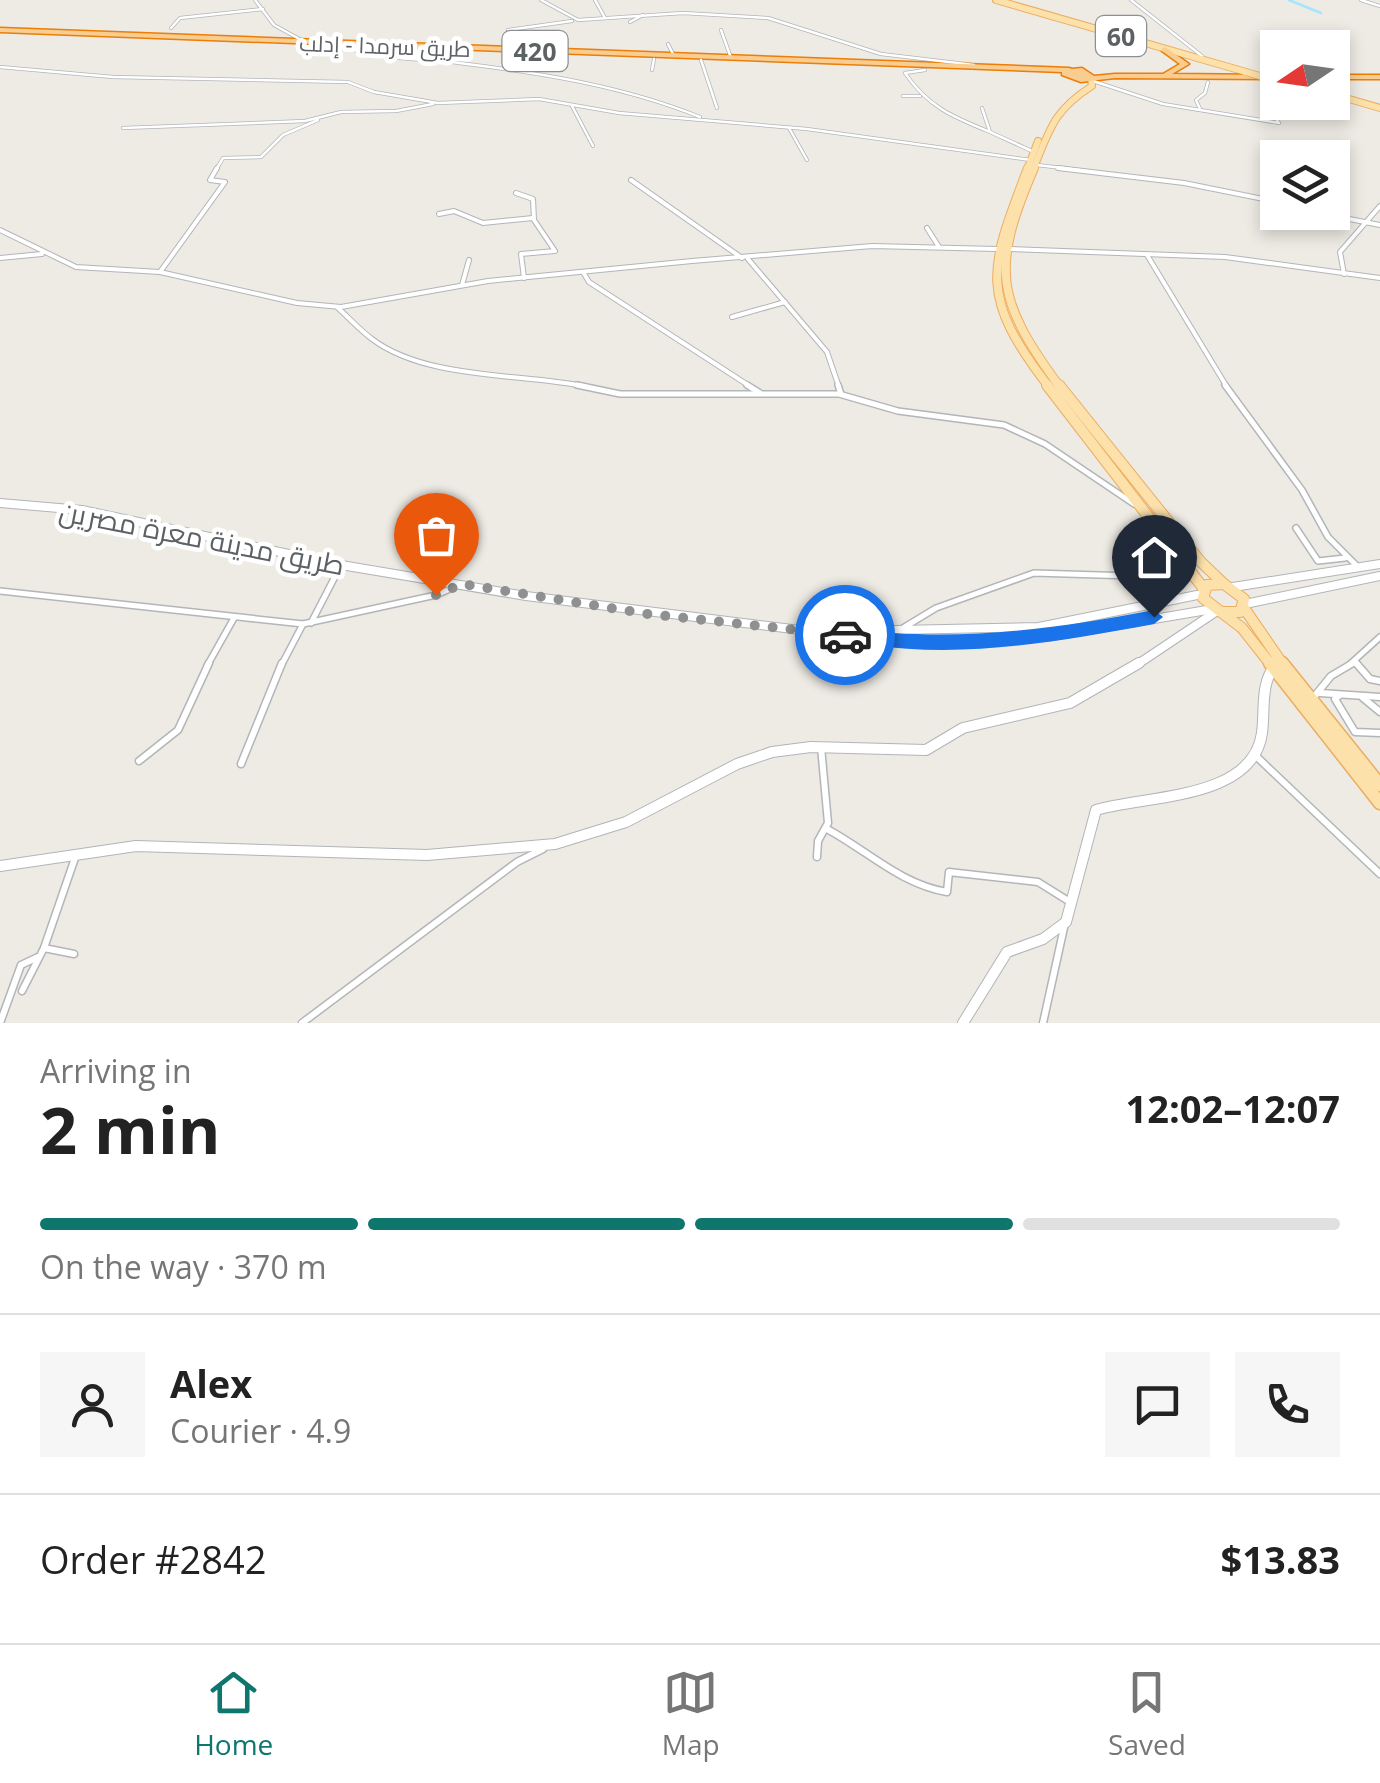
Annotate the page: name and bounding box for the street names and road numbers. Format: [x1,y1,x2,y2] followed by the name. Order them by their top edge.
[1096,16,1146,56] road number: 60
[299,27,471,64] street label: طريق سرمدا - إدلب
[502,31,568,71] road number: 420
[56,491,348,583] street label: طريق مدينة معرة مصرين

